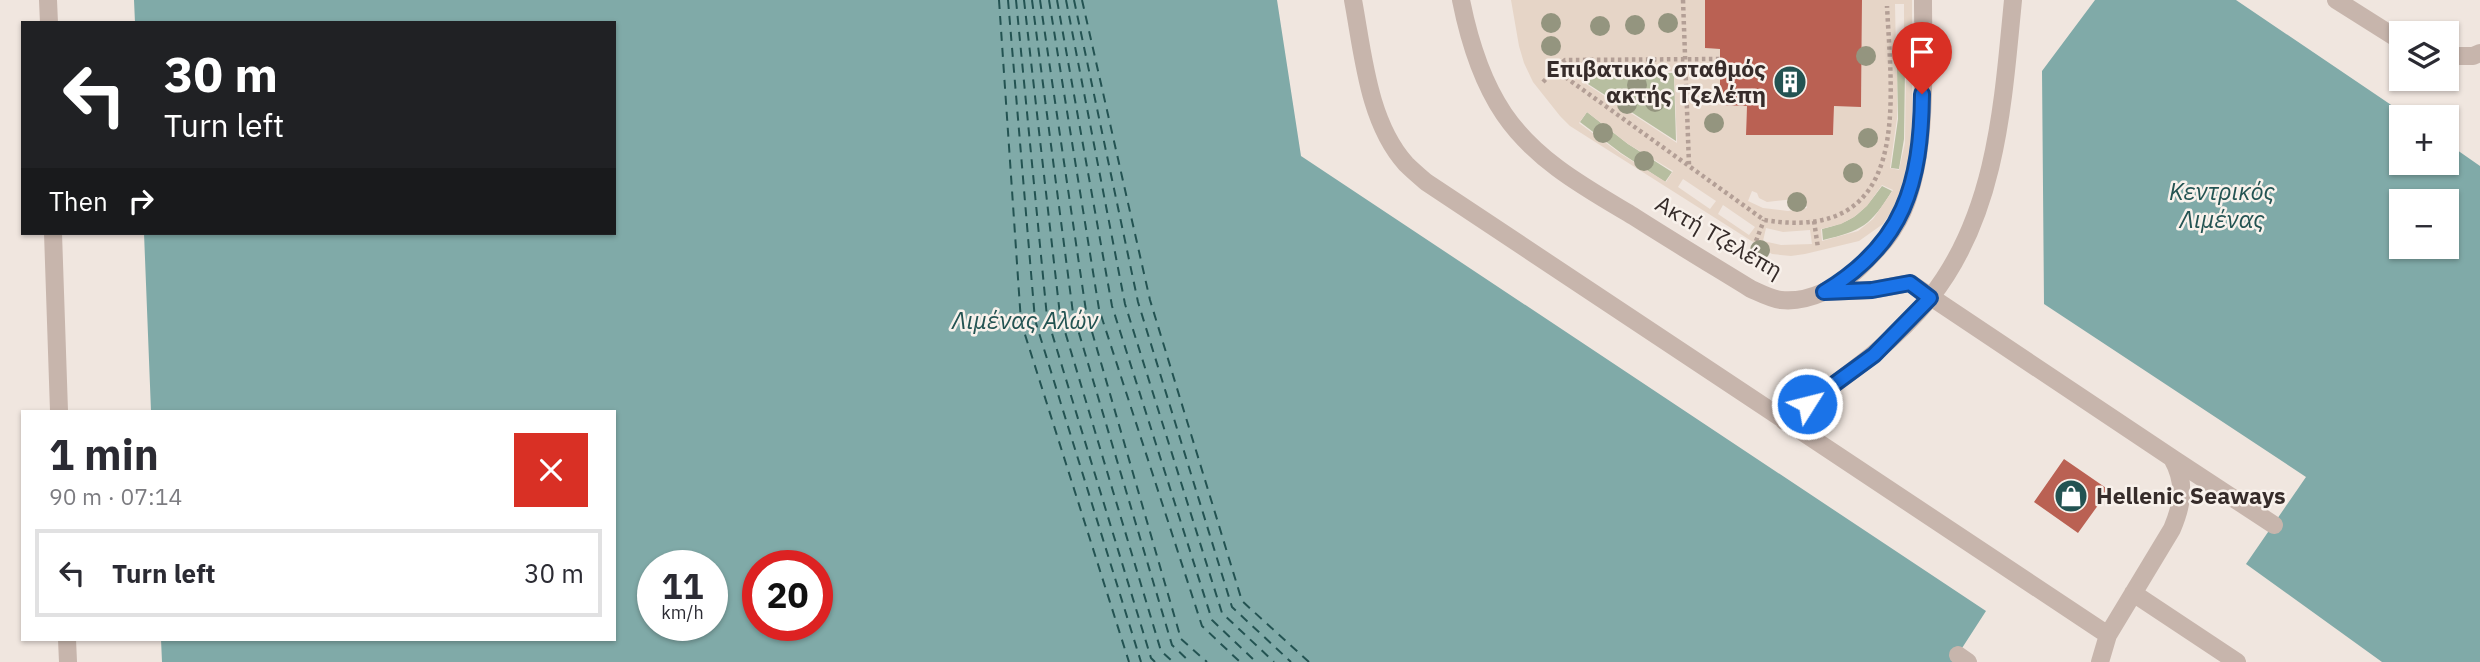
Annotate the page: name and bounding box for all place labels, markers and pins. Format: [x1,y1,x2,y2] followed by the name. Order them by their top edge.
[1892,22,1952,94] pin
[1546,53,1766,109] place label: Επιβατικός σταθμός ακτής Τζελέπη
[1771,63,1809,101] building icon: Επιβατικός σταθμός ακτής Τζελέπη
[2052,477,2090,515] shop icon: Hellenic Seaways
[2096,480,2286,510] place label: Hellenic Seaways

